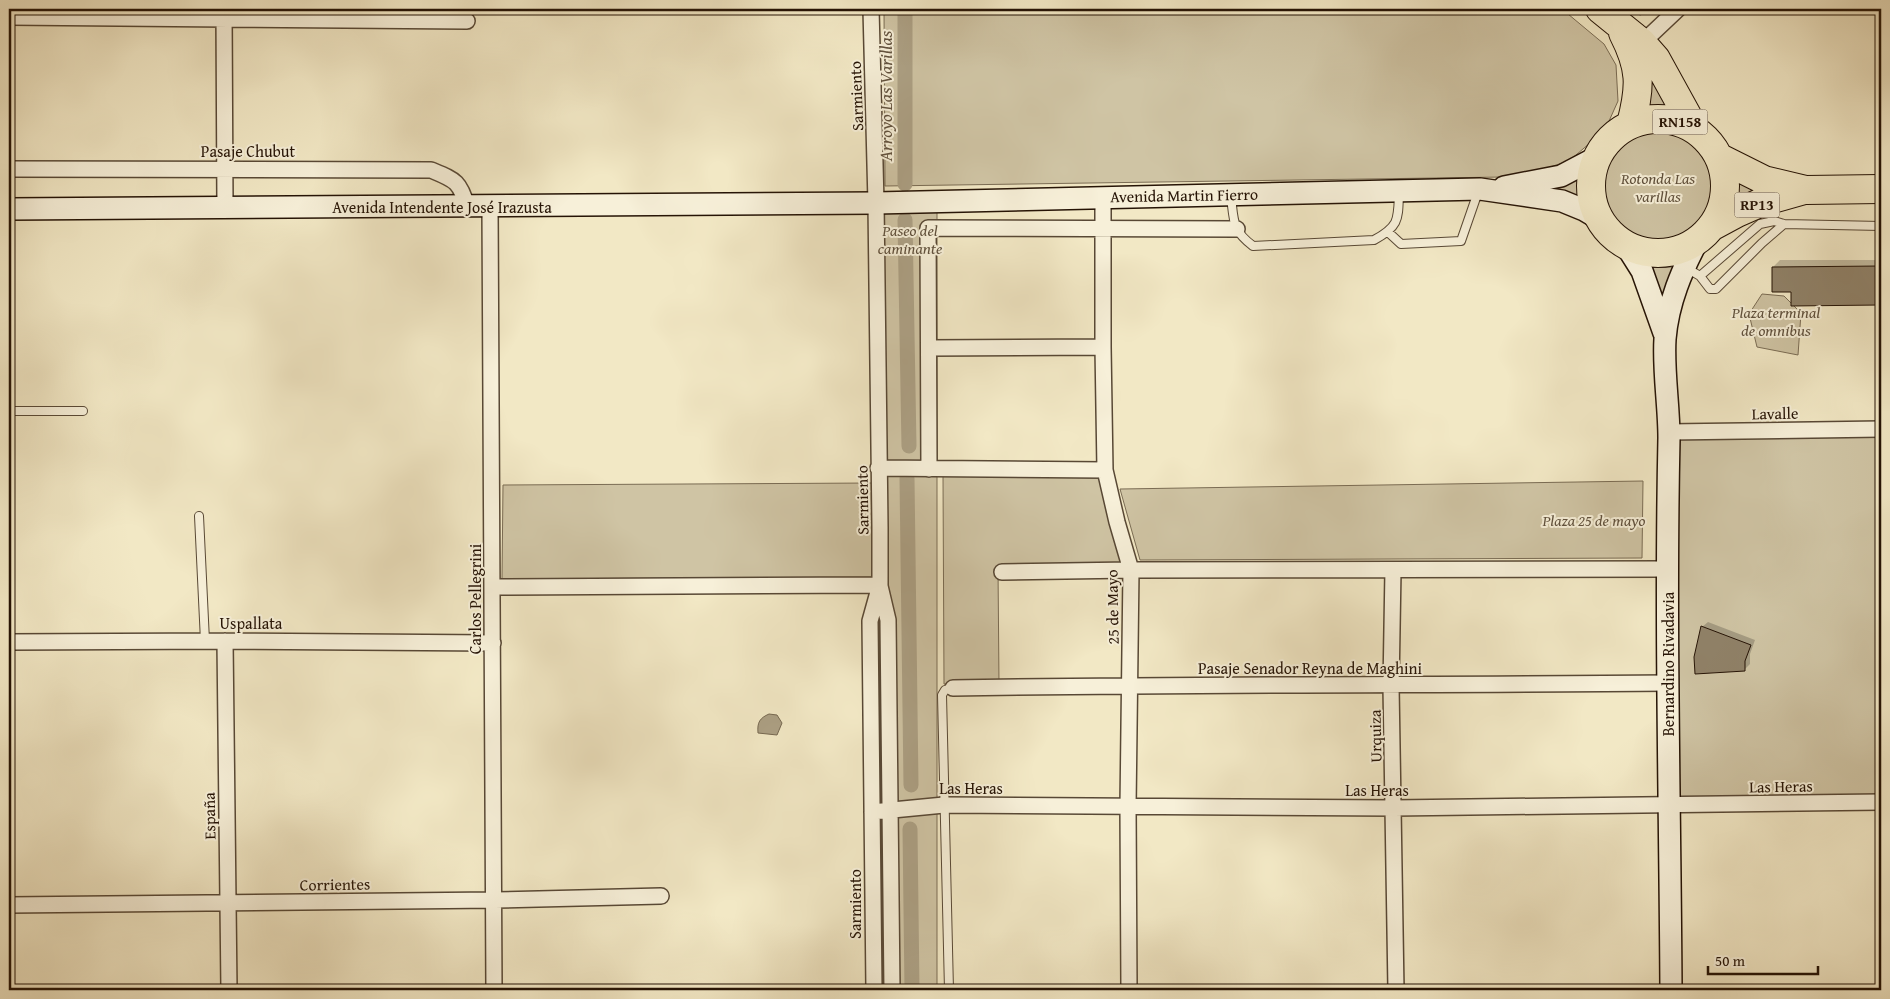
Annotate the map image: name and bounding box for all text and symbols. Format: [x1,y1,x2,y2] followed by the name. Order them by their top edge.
[872,30,899,162] water label: Arroyo Las Varillas
[843,61,869,131] street label: Sarmiento
[1652,110,1708,134] road number: RN158
[201,139,296,163] street label: Pasaje Chubut
[1620,166,1695,208] park label: Rotonda Las varillas
[1110,182,1258,208] street label: Avenida Martin Fierro
[1734,192,1780,218] road number: RP13
[332,195,552,219] street label: Avenida Intendente José Irazusta
[878,218,943,260] park label: Paseo del caminante
[1731,300,1820,342] park label: Plaza terminal de omnibus
[1751,401,1799,425] street label: Lavalle
[849,465,875,535] street label: Sarmiento
[1542,508,1646,532] park label: Plaza 25 de mayo
[463,543,487,654] street label: Carlos Pellegrini
[1099,569,1125,645] street label: 25 de Mayo
[1656,591,1680,736] street label: Bernardino Rivadavia
[220,611,283,635] street label: Uspallata
[1198,656,1423,680] street label: Pasaje Senador Reyna de Maghini
[1363,709,1387,763] street label: Urquiza
[1749,773,1813,799] street label: Las Heras
[939,776,1003,800] street label: Las Heras
[1345,778,1409,802] street label: Las Heras
[197,792,221,840] street label: España
[843,869,867,939] street label: Sarmiento
[300,871,370,897] street label: Corrientes
[1708,944,1818,976] scale bar
[1715,950,1746,971] text: 50 m

